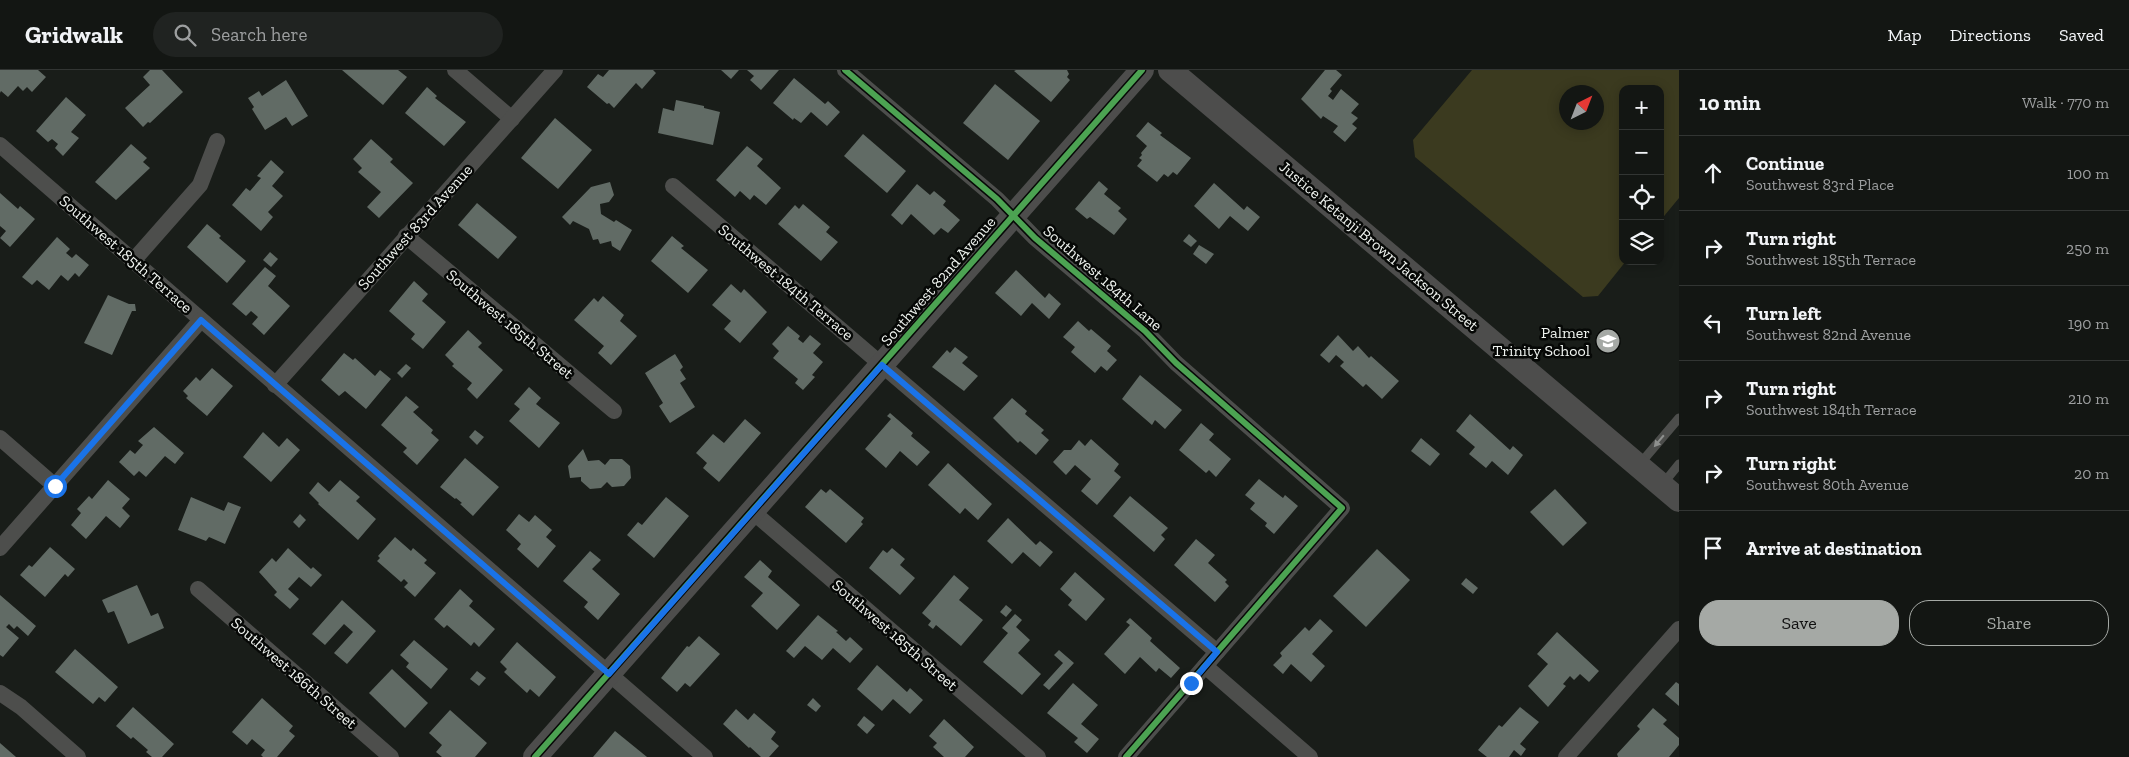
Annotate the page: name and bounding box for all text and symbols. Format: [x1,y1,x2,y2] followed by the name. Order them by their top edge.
[153,12,503,57] search box
[25,20,123,49] text: Gridwalk
[171,21,199,49] icon: search
[211,23,307,46] text: Search here
[1887,24,1922,46] text: Map
[1950,24,2031,46] text: Directions
[2059,24,2104,46] text: Saved
[1559,85,1604,130] north arrow
[1619,85,1664,265] map controls
[1619,85,1664,130] button: +
[1699,90,1761,115] text: 10 min
[2022,93,2109,112] text: Walk · 770 m
[1619,130,1664,175] button: −
[1746,152,1824,175] text: Continue
[1276,157,1482,335] street label: Justice Ketanji Brown Jackson Street
[1699,159,1727,187] icon: ahead
[354,160,476,294] street label: Southwest 83rd Avenue
[2067,164,2109,183] text: 100 m
[1619,175,1664,220] button: locate
[1746,175,1894,194] text: Southwest 83rd Place
[56,191,196,317] street label: Southwest 185th Terrace
[877,212,999,350] street label: Southwest 82nd Avenue
[715,220,857,344] street label: Southwest 184th Terrace
[1619,220,1664,265] button: layers
[1040,221,1166,335] street label: Southwest 184th Lane
[1746,227,1836,250] text: Turn right
[1699,234,1727,262] icon: right
[2066,239,2109,258] text: 250 m
[1746,250,1916,269] text: Southwest 185th Terrace
[443,265,577,383] street label: Southwest 185th Street
[1746,302,1821,325] text: Turn left
[1699,309,1727,337] icon: left
[2068,314,2109,333] text: 190 m
[1493,323,1590,360] place label: Palmer Trinity School
[1746,325,1911,344] text: Southwest 82nd Avenue
[1595,328,1621,354] school or university icon: Palmer Trinity School
[1746,377,1836,400] text: Turn right
[1699,384,1727,412] icon: right
[2068,389,2109,408] text: 210 m
[1746,400,1916,419] text: Southwest 184th Terrace
[1653,435,1665,447] one-way arrow
[1746,452,1836,475] text: Turn right
[1699,459,1727,487] icon: right
[2074,464,2109,483] text: 20 m
[44,475,67,498] route start
[1746,475,1909,494] text: Southwest 80th Avenue
[1699,534,1727,562] icon: arrive
[1746,537,1922,560] text: Arrive at destination
[828,575,962,695] street label: Southwest 185th Street
[1699,600,1899,646] button: Save
[1909,600,2109,646] button: Share
[227,613,361,733] street label: Southwest 186th Street
[1180,672,1203,695] route end

